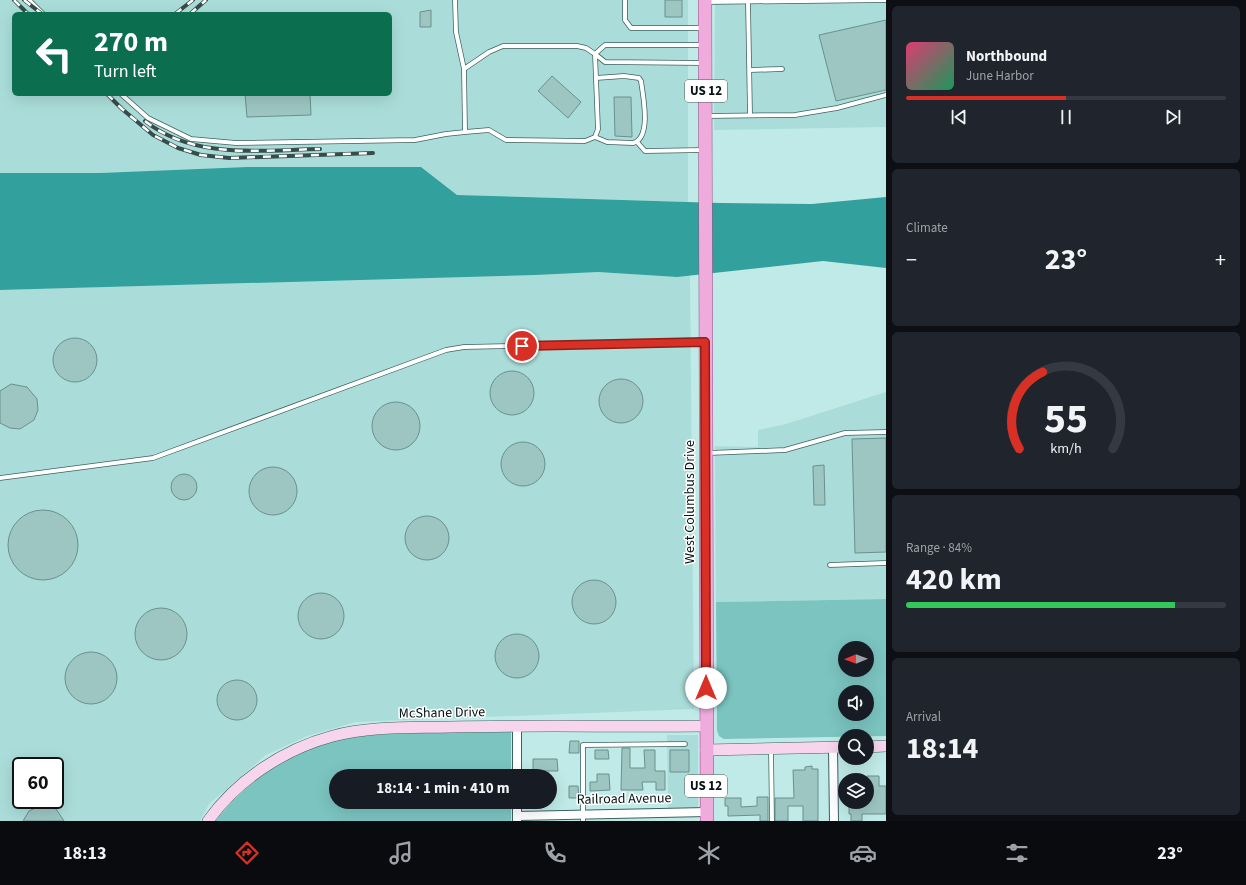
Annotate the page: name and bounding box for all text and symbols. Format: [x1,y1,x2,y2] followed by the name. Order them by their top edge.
[94,22,168,62] text: 270 m
[28,28,80,80] icon: left
[966,46,1047,67] text: Northbound
[94,59,156,84] text: Turn left
[966,67,1034,85] text: June Harbor
[685,80,727,102] road number: US 12
[948,106,970,128] icon: previous
[1055,106,1077,128] icon: pause
[1162,106,1184,128] icon: next
[906,219,948,237] text: Climate
[1045,238,1087,281] text: 23°
[906,244,917,276] text: −
[1215,244,1226,276] text: +
[505,329,539,363] pin
[511,335,533,357] icon: arrive
[1044,388,1088,448] text: 55
[1050,437,1082,458] text: km/h
[680,440,700,564] street label: West Columbus Drive
[906,539,972,557] text: Range · 84%
[906,558,1002,601] text: 420 km
[838,641,874,677] north arrow
[838,641,874,809] map controls
[685,667,727,709] position arrow
[838,685,874,721] button: sound
[399,702,485,724] street label: McShane Drive
[906,708,941,726] text: Arrival
[906,727,978,770] text: 18:14
[838,729,874,765] button: search
[12,757,64,809] speed limit sign: 60
[838,773,874,809] button: layers
[685,775,727,797] road number: US 12
[376,778,510,799] text: 18:14 · 1 min · 410 m
[576,788,672,810] street label: Railroad Avenue
[233,839,261,867] icon: directions
[387,839,415,867] icon: music
[541,839,569,867] icon: phone
[695,839,723,867] icon: climate
[849,839,877,867] icon: car
[1003,839,1031,867] icon: filters
[63,841,106,866] text: 18:13
[1157,841,1183,866] text: 23°

